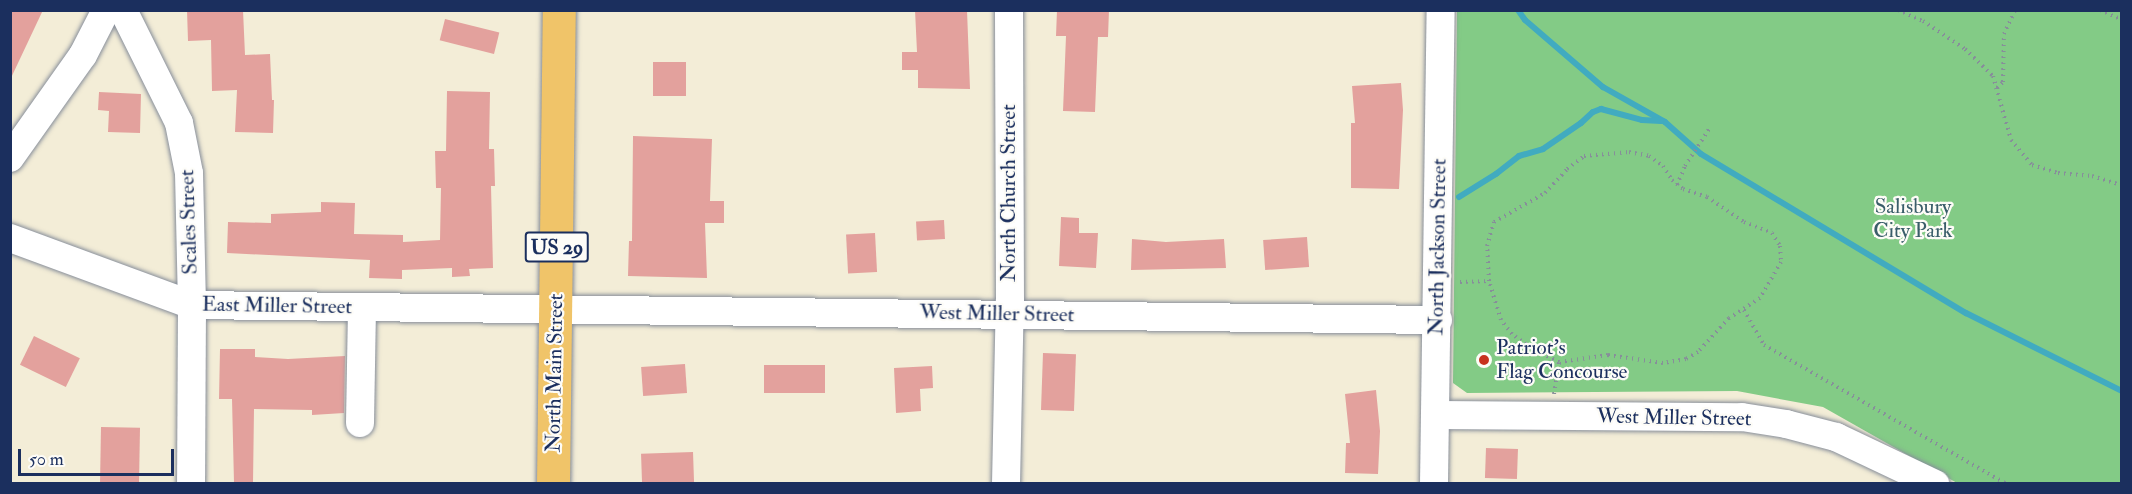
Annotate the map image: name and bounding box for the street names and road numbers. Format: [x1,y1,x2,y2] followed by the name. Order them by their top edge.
[996,104,1022,282] street label: North Church Street
[1424,158,1452,336] street label: North Jackson Street
[175,169,203,275] street label: Scales Street
[524,230,590,264] road number: US 29
[202,292,352,320] street label: East Miller Street
[541,293,569,453] street label: North Main Street
[919,300,1075,328] street label: West Miller Street
[1596,404,1752,432] street label: West Miller Street

